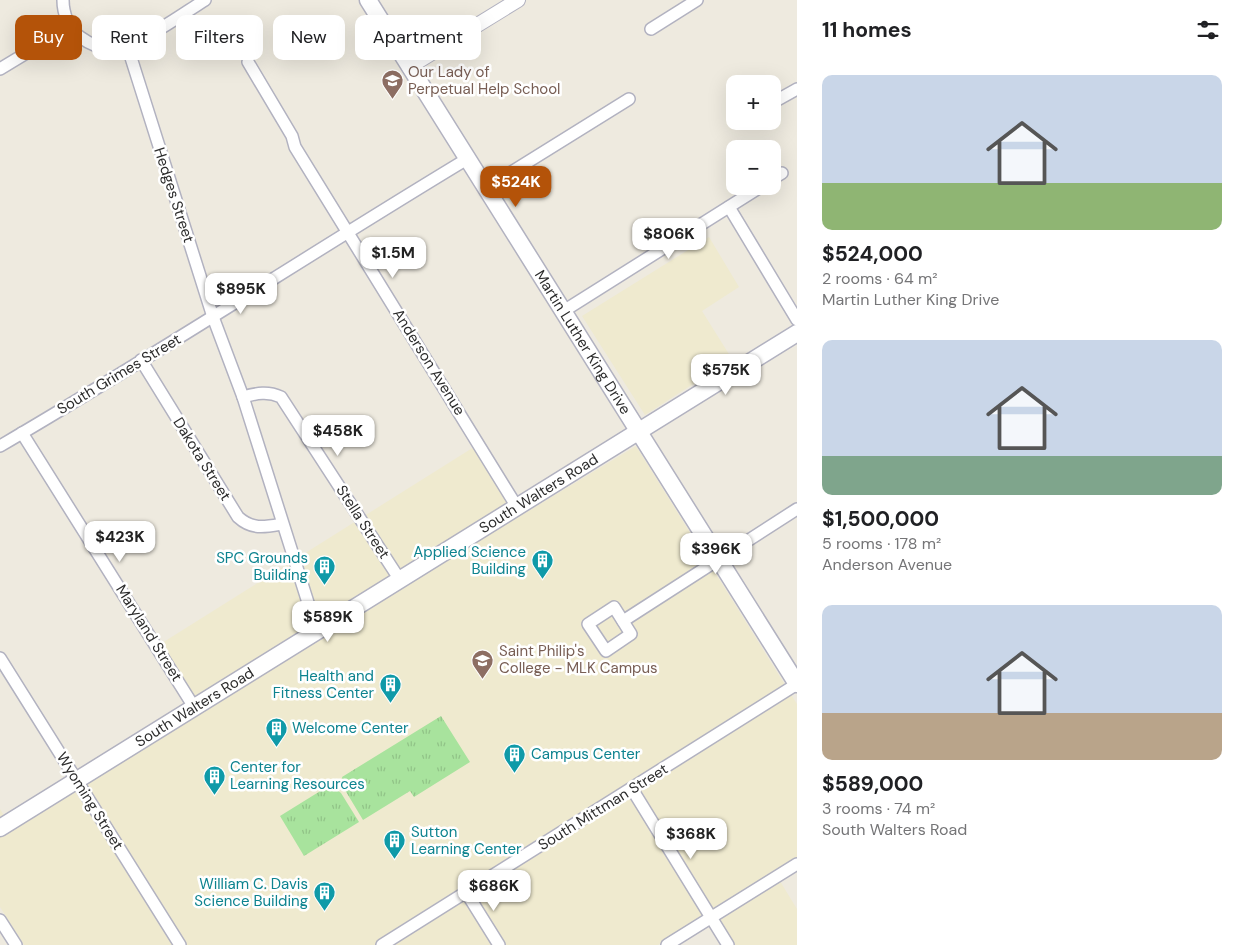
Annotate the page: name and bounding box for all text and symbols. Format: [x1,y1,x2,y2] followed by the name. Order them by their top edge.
[15,15,82,60] chip: Buy
[92,15,166,60] chip: Rent
[176,15,263,60] chip: Filters
[273,15,345,60] chip: New
[355,15,481,60] chip: Apartment
[822,16,912,44] text: 11 homes
[1194,16,1222,44] icon: filters
[408,62,560,99] place label: Our Lady of Perpetual Help School
[380,69,404,100] school or university icon: Our Lady of Perpetual Help School
[726,75,781,195] map controls
[726,75,781,130] button: +
[977,108,1067,198] icon: home
[726,140,781,195] button: −
[149,145,199,245] street label: Hedges Street
[481,166,551,208] pin: $524K
[491,171,541,192] text: $524K
[634,218,704,260] pin: $806K
[643,223,695,244] text: $806K
[358,236,428,279] pin: $1.5M
[822,240,923,268] text: $524,000
[371,242,415,263] text: $1.5M
[530,266,635,418] street label: Martin Luther King Drive
[822,268,938,289] text: 2 rooms · 64 m²
[206,272,276,315] pin: $895K
[216,278,266,299] text: $895K
[822,289,999,310] text: Martin Luther King Drive
[388,305,470,419] street label: Anderson Avenue
[53,329,185,419] street label: South Grimes Street
[691,354,761,396] pin: $575K
[702,359,750,380] text: $575K
[977,373,1067,463] icon: home
[168,414,236,505] street label: Dakota Street
[303,414,373,457] pin: $458K
[313,420,363,441] text: $458K
[475,449,602,538] street label: South Walters Road
[332,481,394,563] street label: Stella Street
[822,505,939,533] text: $1,500,000
[85,520,155,563] pin: $423K
[95,526,145,547] text: $423K
[681,532,751,575] pin: $396K
[822,533,941,554] text: 5 rooms · 178 m²
[691,538,741,559] text: $396K
[413,542,526,579] place label: Applied Science Building
[216,548,308,585] place label: SPC Grounds Building
[530,549,554,580] building icon: Applied Science Building
[822,554,952,575] text: Anderson Avenue
[312,555,336,586] building icon: SPC Grounds Building
[111,581,187,685] street label: Maryland Street
[293,600,363,643] pin: $589K
[303,606,353,627] text: $589K
[977,638,1067,728] icon: home
[499,641,658,678] place label: Saint Philip's College - MLK Campus
[471,648,495,679] school or university icon: Saint Philip's College - MLK Campus
[131,663,258,752] street label: South Walters Road
[273,666,374,703] place label: Health and Fitness Center
[378,673,402,704] building icon: Health and Fitness Center
[264,716,288,747] building icon: Welcome Center
[292,718,409,738] place label: Welcome Center
[503,742,527,773] building icon: Campus Center
[531,744,641,764] place label: Campus Center
[52,748,128,854] street label: Wyoming Street
[230,757,365,794] place label: Center for Learning Resources
[534,759,672,855] street label: South Mittman Street
[202,764,226,795] building icon: Center for Learning Resources
[822,770,923,798] text: $589,000
[822,798,935,819] text: 3 rooms · 74 m²
[656,818,726,860] pin: $368K
[822,819,967,840] text: South Walters Road
[411,822,522,859] place label: Sutton Learning Center
[666,823,716,844] text: $368K
[383,829,407,860] building icon: Sutton Learning Center
[459,870,529,912] pin: $686K
[194,874,308,911] place label: William C. Davis Science Building
[469,875,519,896] text: $686K
[312,881,336,912] building icon: William C. Davis Science Building

